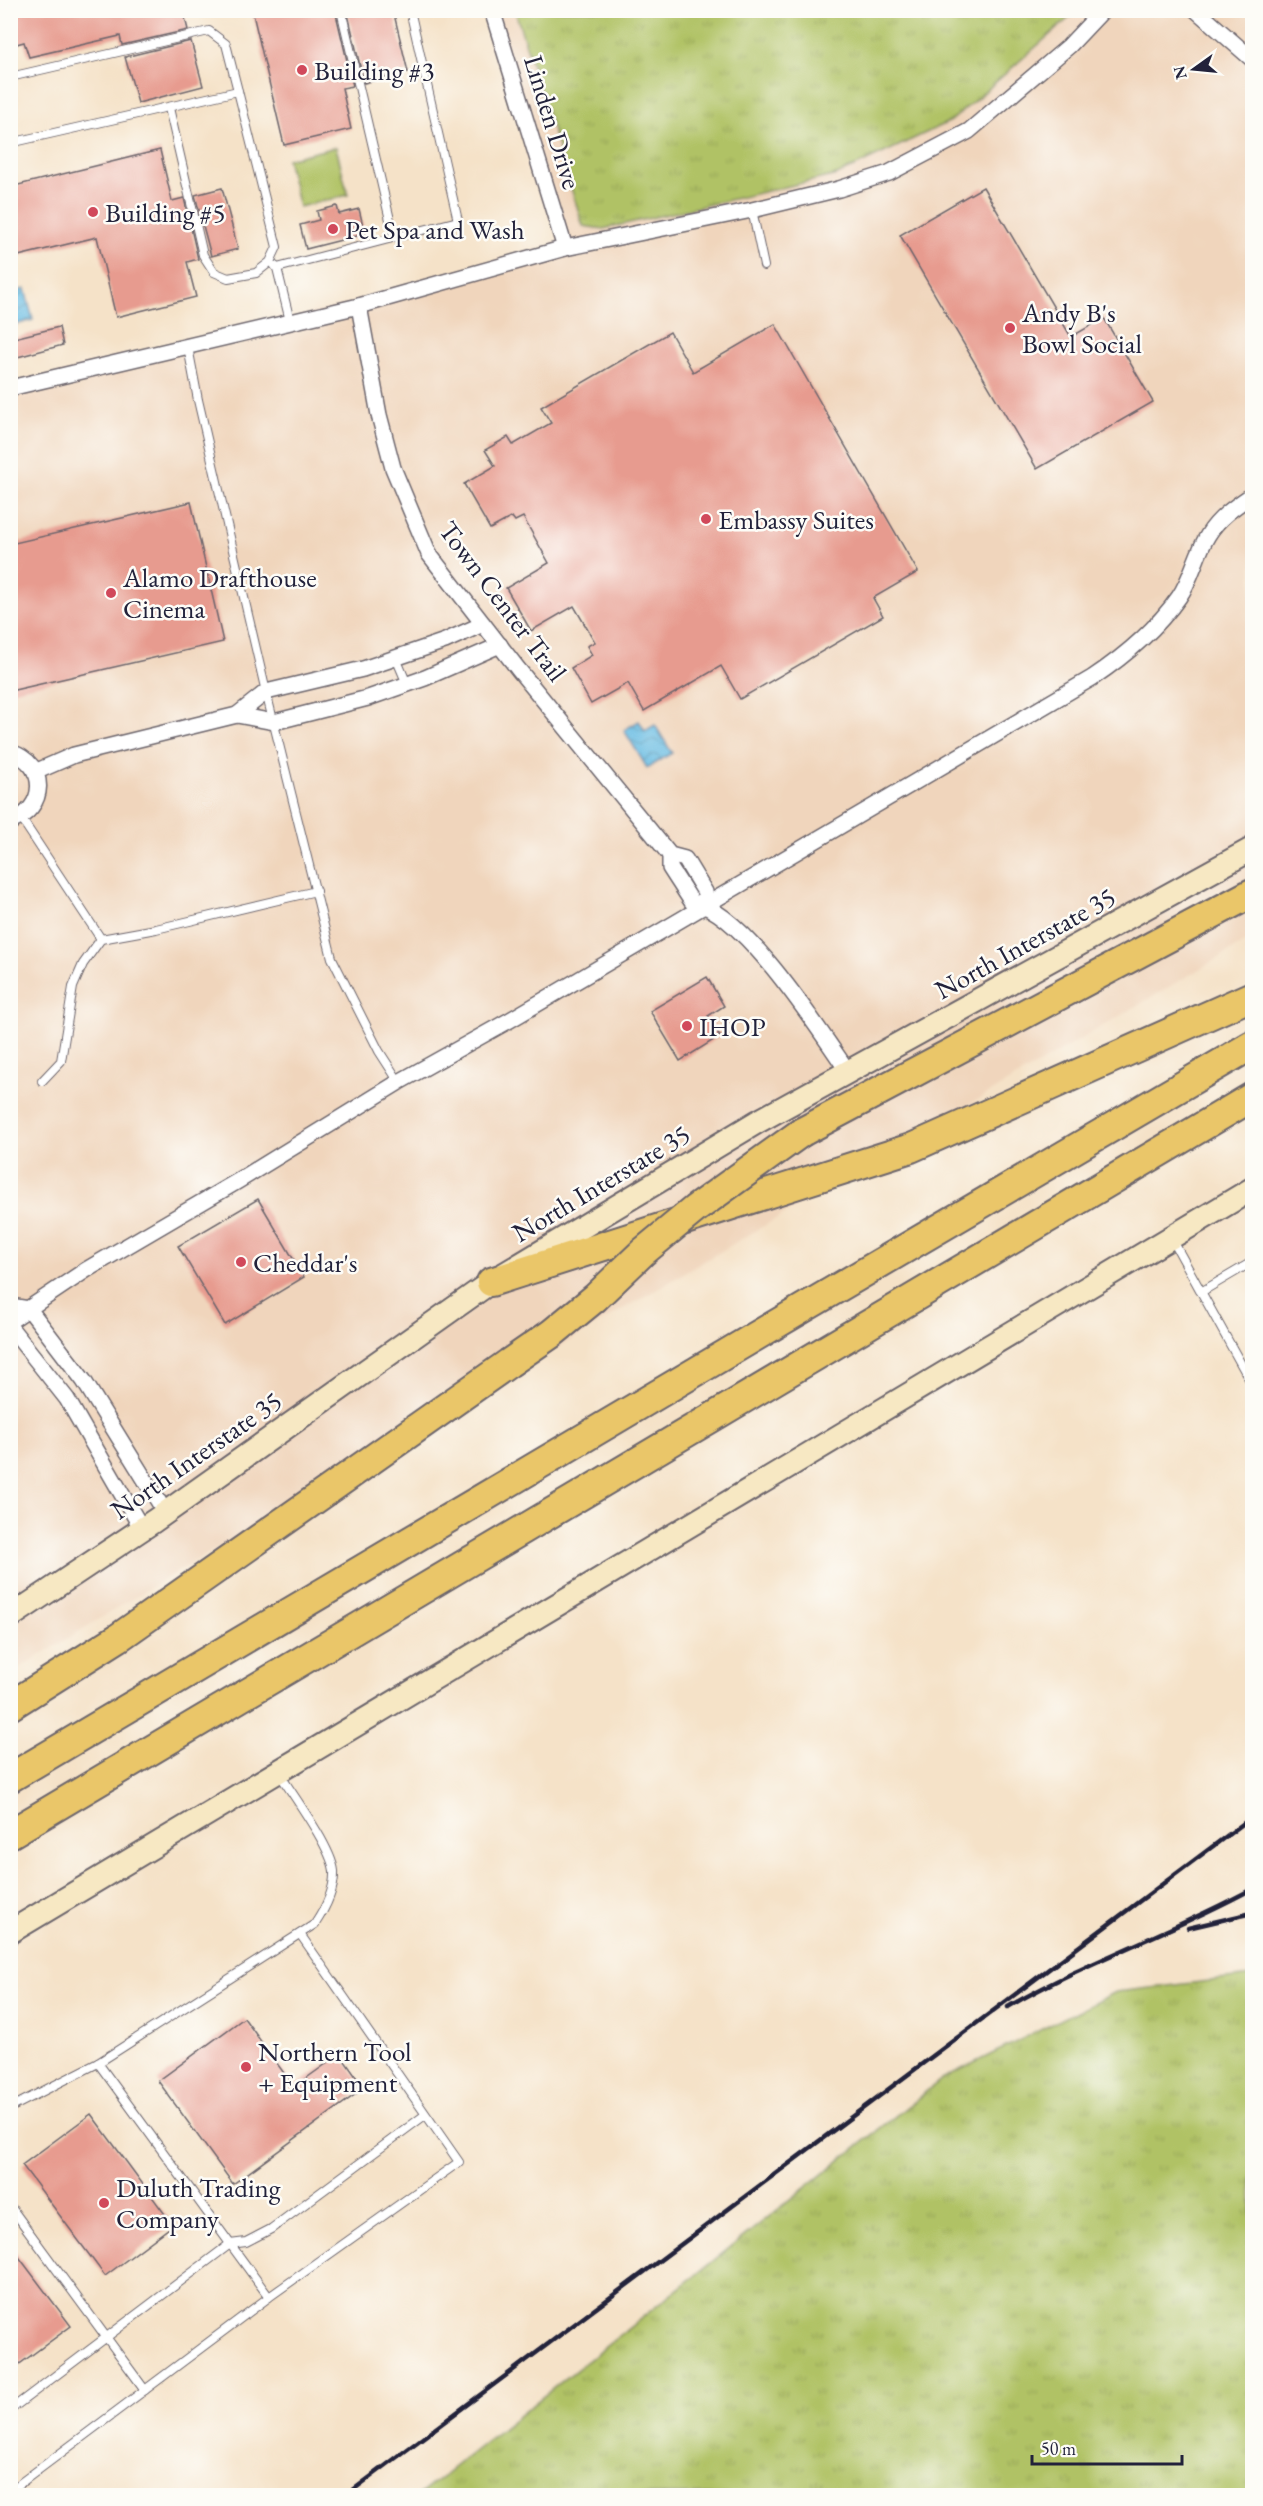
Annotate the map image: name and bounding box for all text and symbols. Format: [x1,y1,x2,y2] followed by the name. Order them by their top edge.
[1164,39,1224,99] north arrow
[516,51,590,193] street label: Linden Drive
[314,53,434,88] place label: Building #3
[295,63,309,77] marker: Building #3
[1168,64,1192,82] text: N
[105,195,225,230] place label: Building #5
[86,205,100,219] marker: Building #5
[345,212,525,247] place label: Pet Spa and Wash
[326,222,340,236] marker: Pet Spa and Wash
[1021,295,1142,361] place label: Andy B's Bowl Social
[1003,321,1017,335] marker: Andy B's Bowl Social
[718,502,874,537] place label: Embassy Suites
[699,512,713,526] marker: Embassy Suites
[431,514,575,688] street label: Town Center Trail
[122,560,317,626] place label: Alamo Drafthouse Cinema
[104,586,118,600] marker: Alamo Drafthouse Cinema
[928,879,1122,1007] street label: North Interstate 35
[699,1009,766,1044] place label: IHOP
[680,1019,694,1033] marker: IHOP
[506,1116,696,1250] street label: North Interstate 35
[253,1245,358,1280] place label: Cheddar's
[234,1255,248,1269] marker: Cheddar's
[104,1383,288,1527] street label: North Interstate 35
[258,2034,411,2100] place label: Northern Tool + Equipment
[239,2060,253,2074] marker: Northern Tool + Equipment
[116,2170,281,2236] place label: Duluth Trading Company
[97,2196,111,2210] marker: Duluth Trading Company
[1032,2428,1182,2466] scale bar
[1041,2437,1076,2460] text: 50 m

